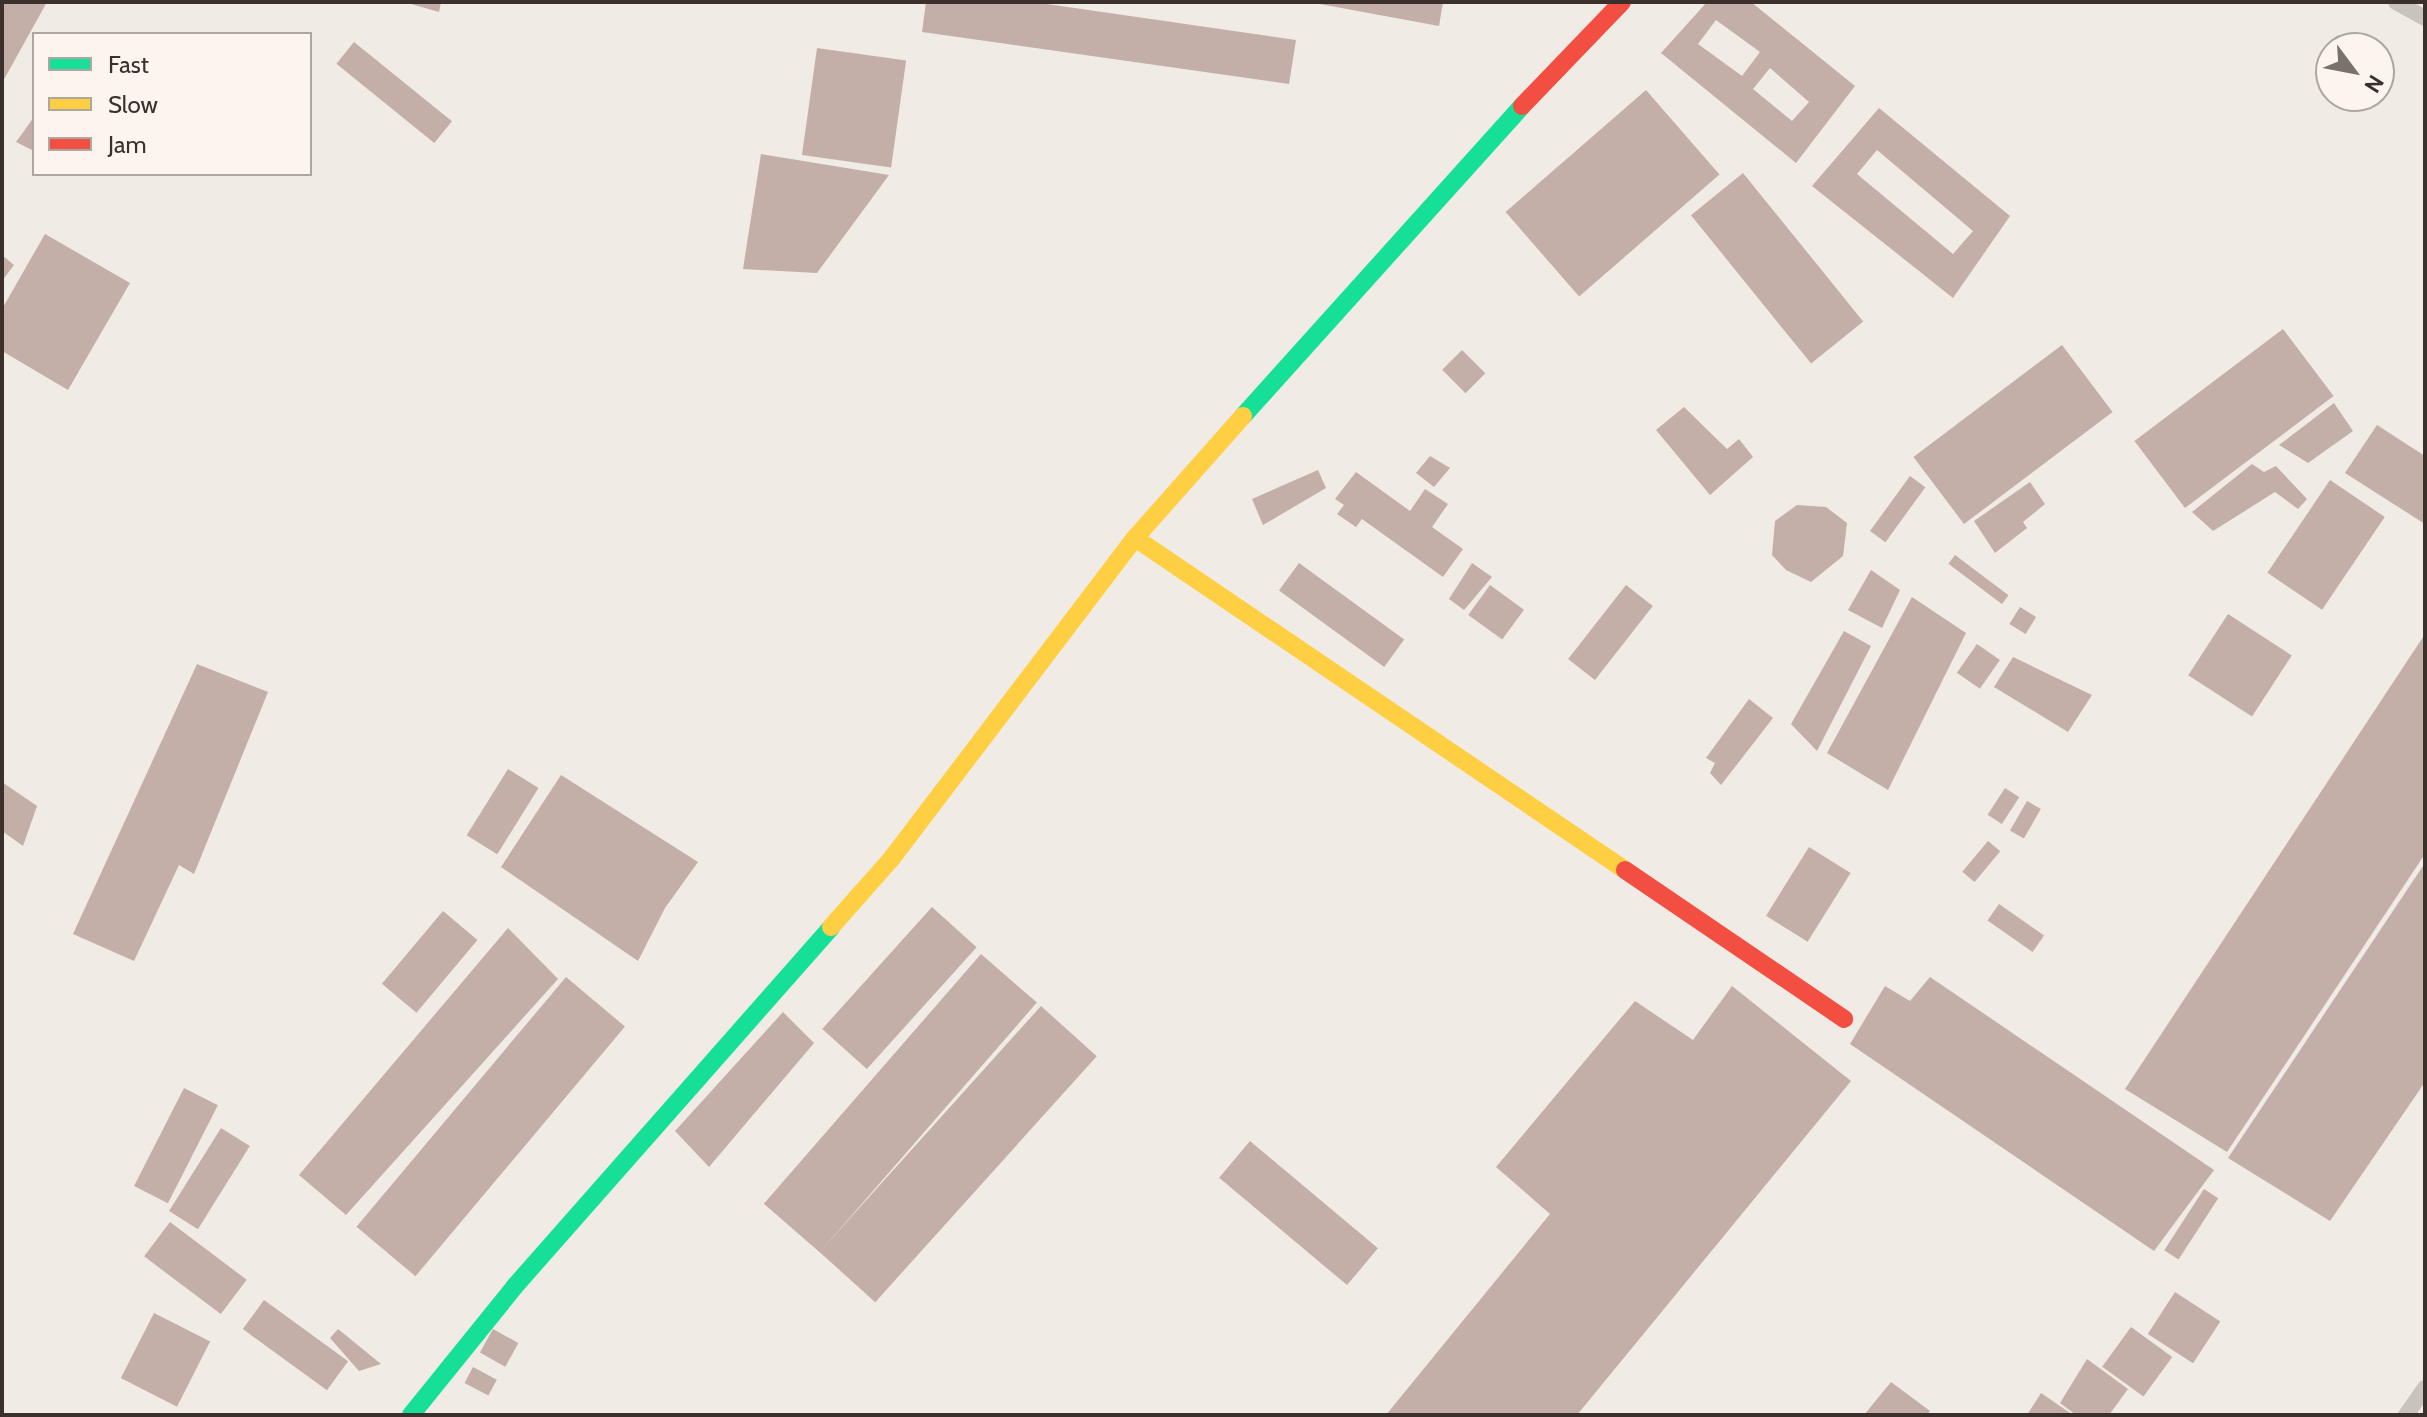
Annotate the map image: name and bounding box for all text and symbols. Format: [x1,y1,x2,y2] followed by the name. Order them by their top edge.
[32,32,312,176] legend
[2315,32,2395,112] north arrow
[108,50,149,79] text: Fast
[2359,70,2390,98] text: N
[108,90,158,119] text: Slow
[108,130,146,159] text: Jam

